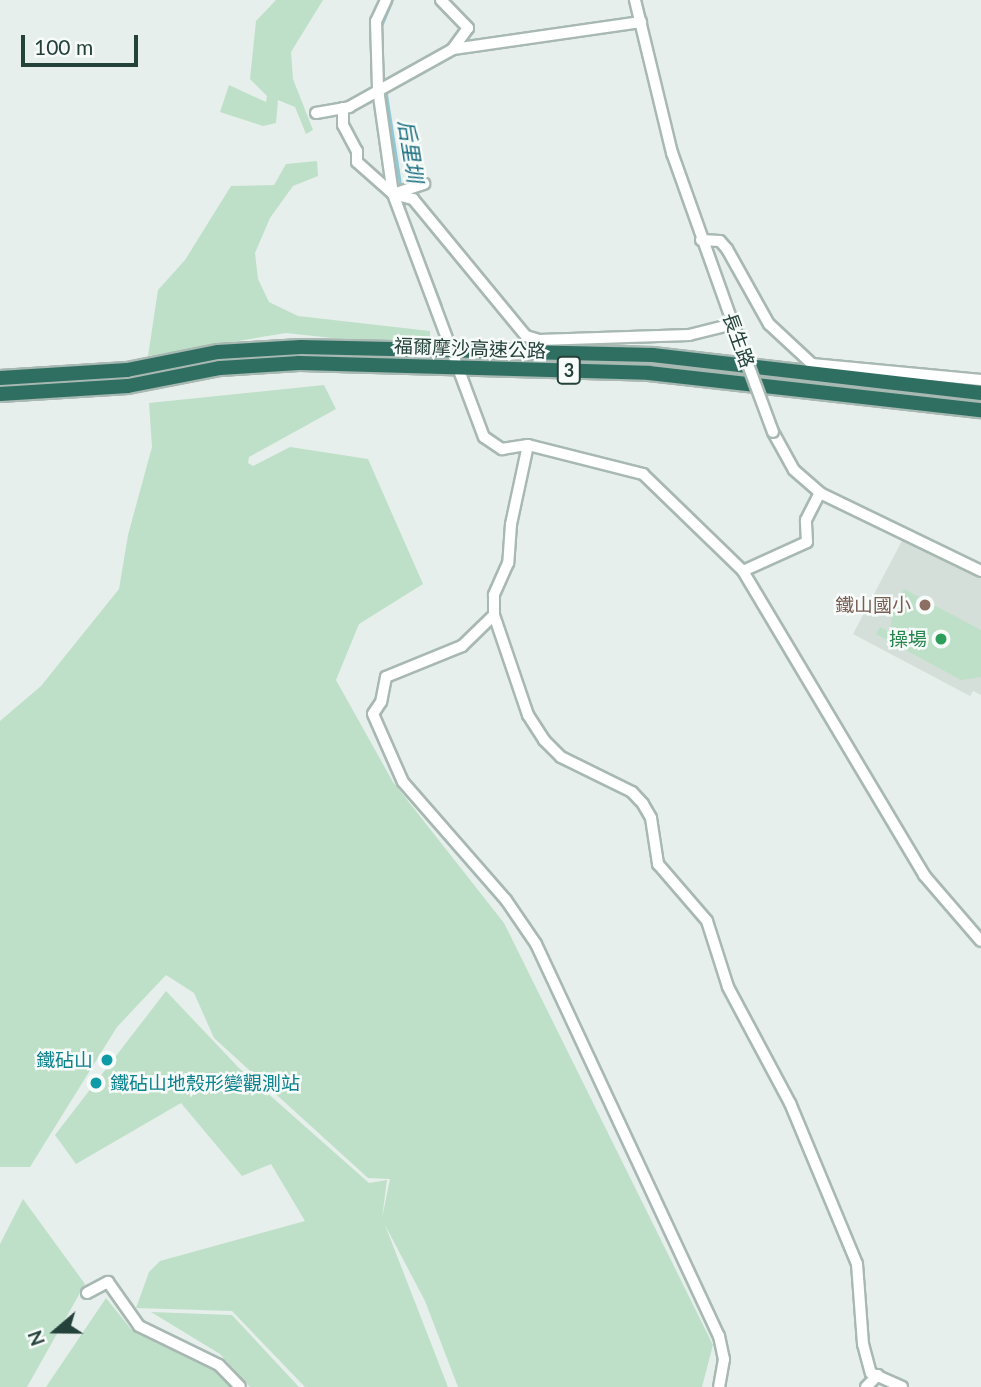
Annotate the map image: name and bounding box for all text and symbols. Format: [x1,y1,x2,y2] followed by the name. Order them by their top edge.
[24,21,142,65] scale bar
[34,34,93,59] text: 100 m
[394,118,428,184] water label: 后里圳
[719,309,759,371] street label: 長生路
[394,334,546,362] street label: 福爾摩沙高速公路
[557,356,581,384] road number: 3
[835,594,911,616] place label: 鐵山國小
[917,597,933,613] marker: 鐵山國小
[889,628,927,650] place label: 操場
[933,631,949,647] marker: 操場
[36,1049,93,1071] place label: 鐵砧山
[99,1052,115,1068] marker: 鐵砧山
[110,1072,300,1094] place label: 鐵砧山地殼形變觀測站
[88,1075,104,1091] marker: 鐵砧山地殼形變觀測站
[21,1296,91,1366] north arrow
[22,1328,49,1349] text: N

